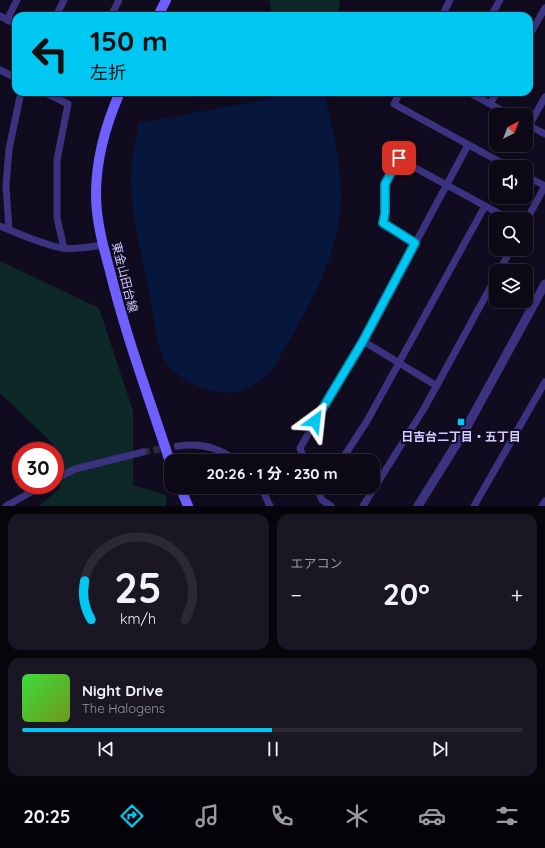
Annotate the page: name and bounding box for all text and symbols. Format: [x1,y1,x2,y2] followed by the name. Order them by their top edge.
[90,23,168,58] text: 150 m
[24,28,76,80] icon: left
[90,61,126,84] text: 左折
[489,108,533,152] north arrow
[489,108,533,308] map controls
[382,141,416,175] pin
[388,147,410,169] icon: arrive
[489,160,533,204] button: sound
[489,212,533,256] button: search
[109,240,141,314] street label: 東金山田台線
[489,264,533,308] button: layers
[294,400,336,442] position arrow
[456,417,466,427] marker: 日吉台二丁目・五丁目
[401,429,521,444] place label: 日吉台二丁目・五丁目
[12,442,64,494] speed limit sign: 30
[207,464,338,483] text: 20:26 · 1 分 · 230 m
[291,555,343,571] text: エアコン
[114,561,162,613] text: 25
[383,575,430,613] text: 20°
[291,581,302,609] text: −
[511,581,523,609] text: +
[120,610,156,628] text: km/h
[82,681,163,700] text: Night Drive
[82,700,165,716] text: The Halogens
[95,738,117,760] icon: previous
[262,738,284,760] icon: pause
[429,738,451,760] icon: next
[118,802,146,830] icon: directions
[193,802,221,830] icon: music
[268,802,296,830] icon: phone
[343,802,371,830] icon: climate
[418,802,446,830] icon: car
[493,802,521,830] icon: filters
[24,805,70,828] text: 20:25

